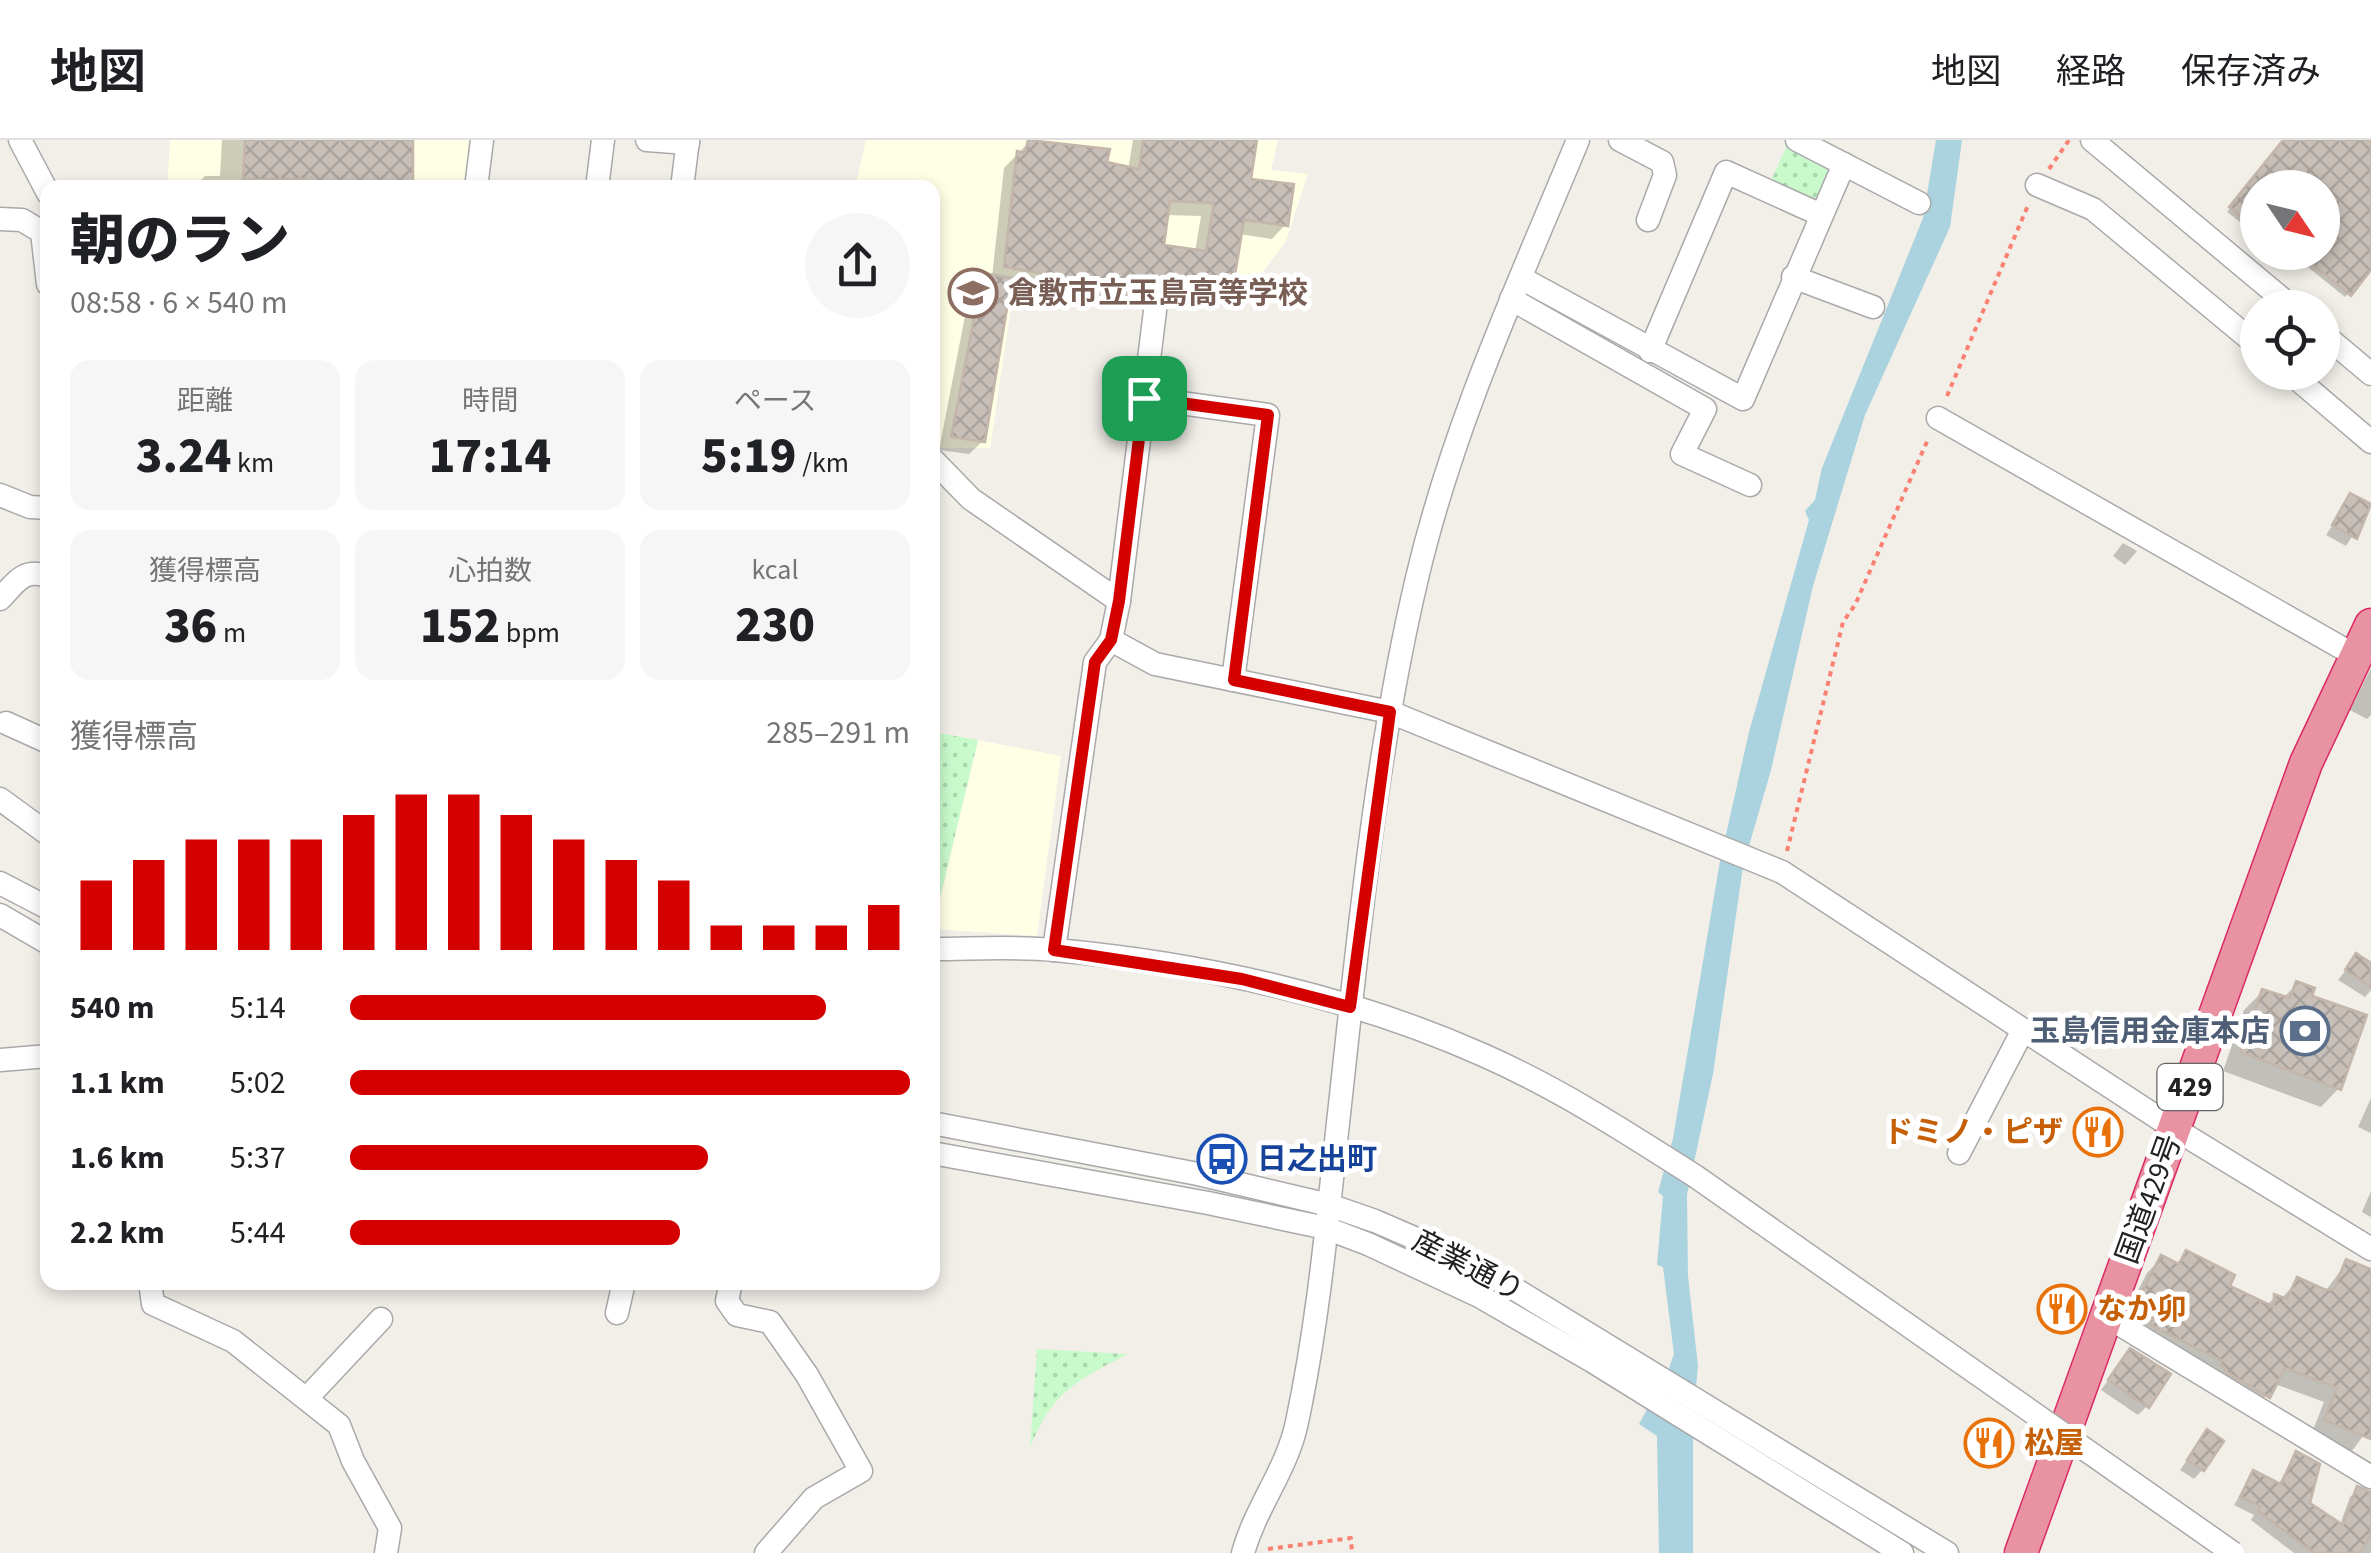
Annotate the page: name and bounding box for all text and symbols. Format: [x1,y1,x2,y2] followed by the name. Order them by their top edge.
[50,39,146,107] text: 地図
[1931,47,2001,97] text: 地図
[2056,47,2126,97] text: 経路
[2181,47,2321,97] text: 保存済み
[2240,170,2340,270] north arrow
[2240,170,2340,390] map controls
[70,203,290,281] text: 朝のラン
[805,213,910,318] button: share
[947,267,999,319] school or university icon: 倉敷市立玉島高等学校
[1008,272,1308,315] place label: 倉敷市立玉島高等学校
[70,280,288,326] text: 08:58 · 6 × 540 m
[2240,290,2340,390] button: locate
[1102,356,1187,441] pin
[1117,371,1172,426] icon: arrive
[177,381,233,421] text: 距離
[462,381,518,421] text: 時間
[734,381,816,421] text: ペース
[136,421,231,492] text: 3.24
[429,421,551,492] text: 17:14
[701,421,797,492] text: 5:19
[231,443,274,483] text: km
[797,443,849,483] text: /km
[751,550,799,590] text: kcal
[149,551,261,591] text: 獲得標高
[448,551,532,591] text: 心拍数
[735,590,815,661] text: 230
[164,591,217,662] text: 36
[420,591,500,662] text: 152
[217,613,246,653] text: m
[500,613,560,653] text: bpm
[766,710,910,756] text: 285–291 m
[70,714,198,760] text: 獲得標高
[70,985,155,1031] text: 540 m
[230,985,286,1031] text: 5:14
[2279,1005,2331,1057] bank icon: 玉島信用金庫本店
[2030,1010,2270,1053] place label: 玉島信用金庫本店
[70,1060,165,1106] text: 1.1 km
[230,1060,286,1106] text: 5:02
[2158,1064,2222,1110] road number: 429
[2072,1106,2124,1158] restaurant icon: ドミノ・ピザ
[1883,1111,2063,1154] place label: ドミノ・ピザ
[2106,1128,2192,1270] street label: 国道429号
[1196,1133,1248,1185] bus stop icon: 日之出町
[70,1135,165,1181] text: 1.6 km
[230,1135,286,1181] text: 5:37
[1257,1138,1377,1181] place label: 日之出町
[70,1210,165,1256] text: 2.2 km
[230,1210,286,1256] text: 5:44
[1405,1220,1531,1312] street label: 産業通り
[2036,1283,2088,1335] restaurant icon: なか卯
[2097,1288,2187,1331] place label: なか卯
[1963,1417,2015,1469] restaurant icon: 松屋
[2024,1422,2084,1465] place label: 松屋

